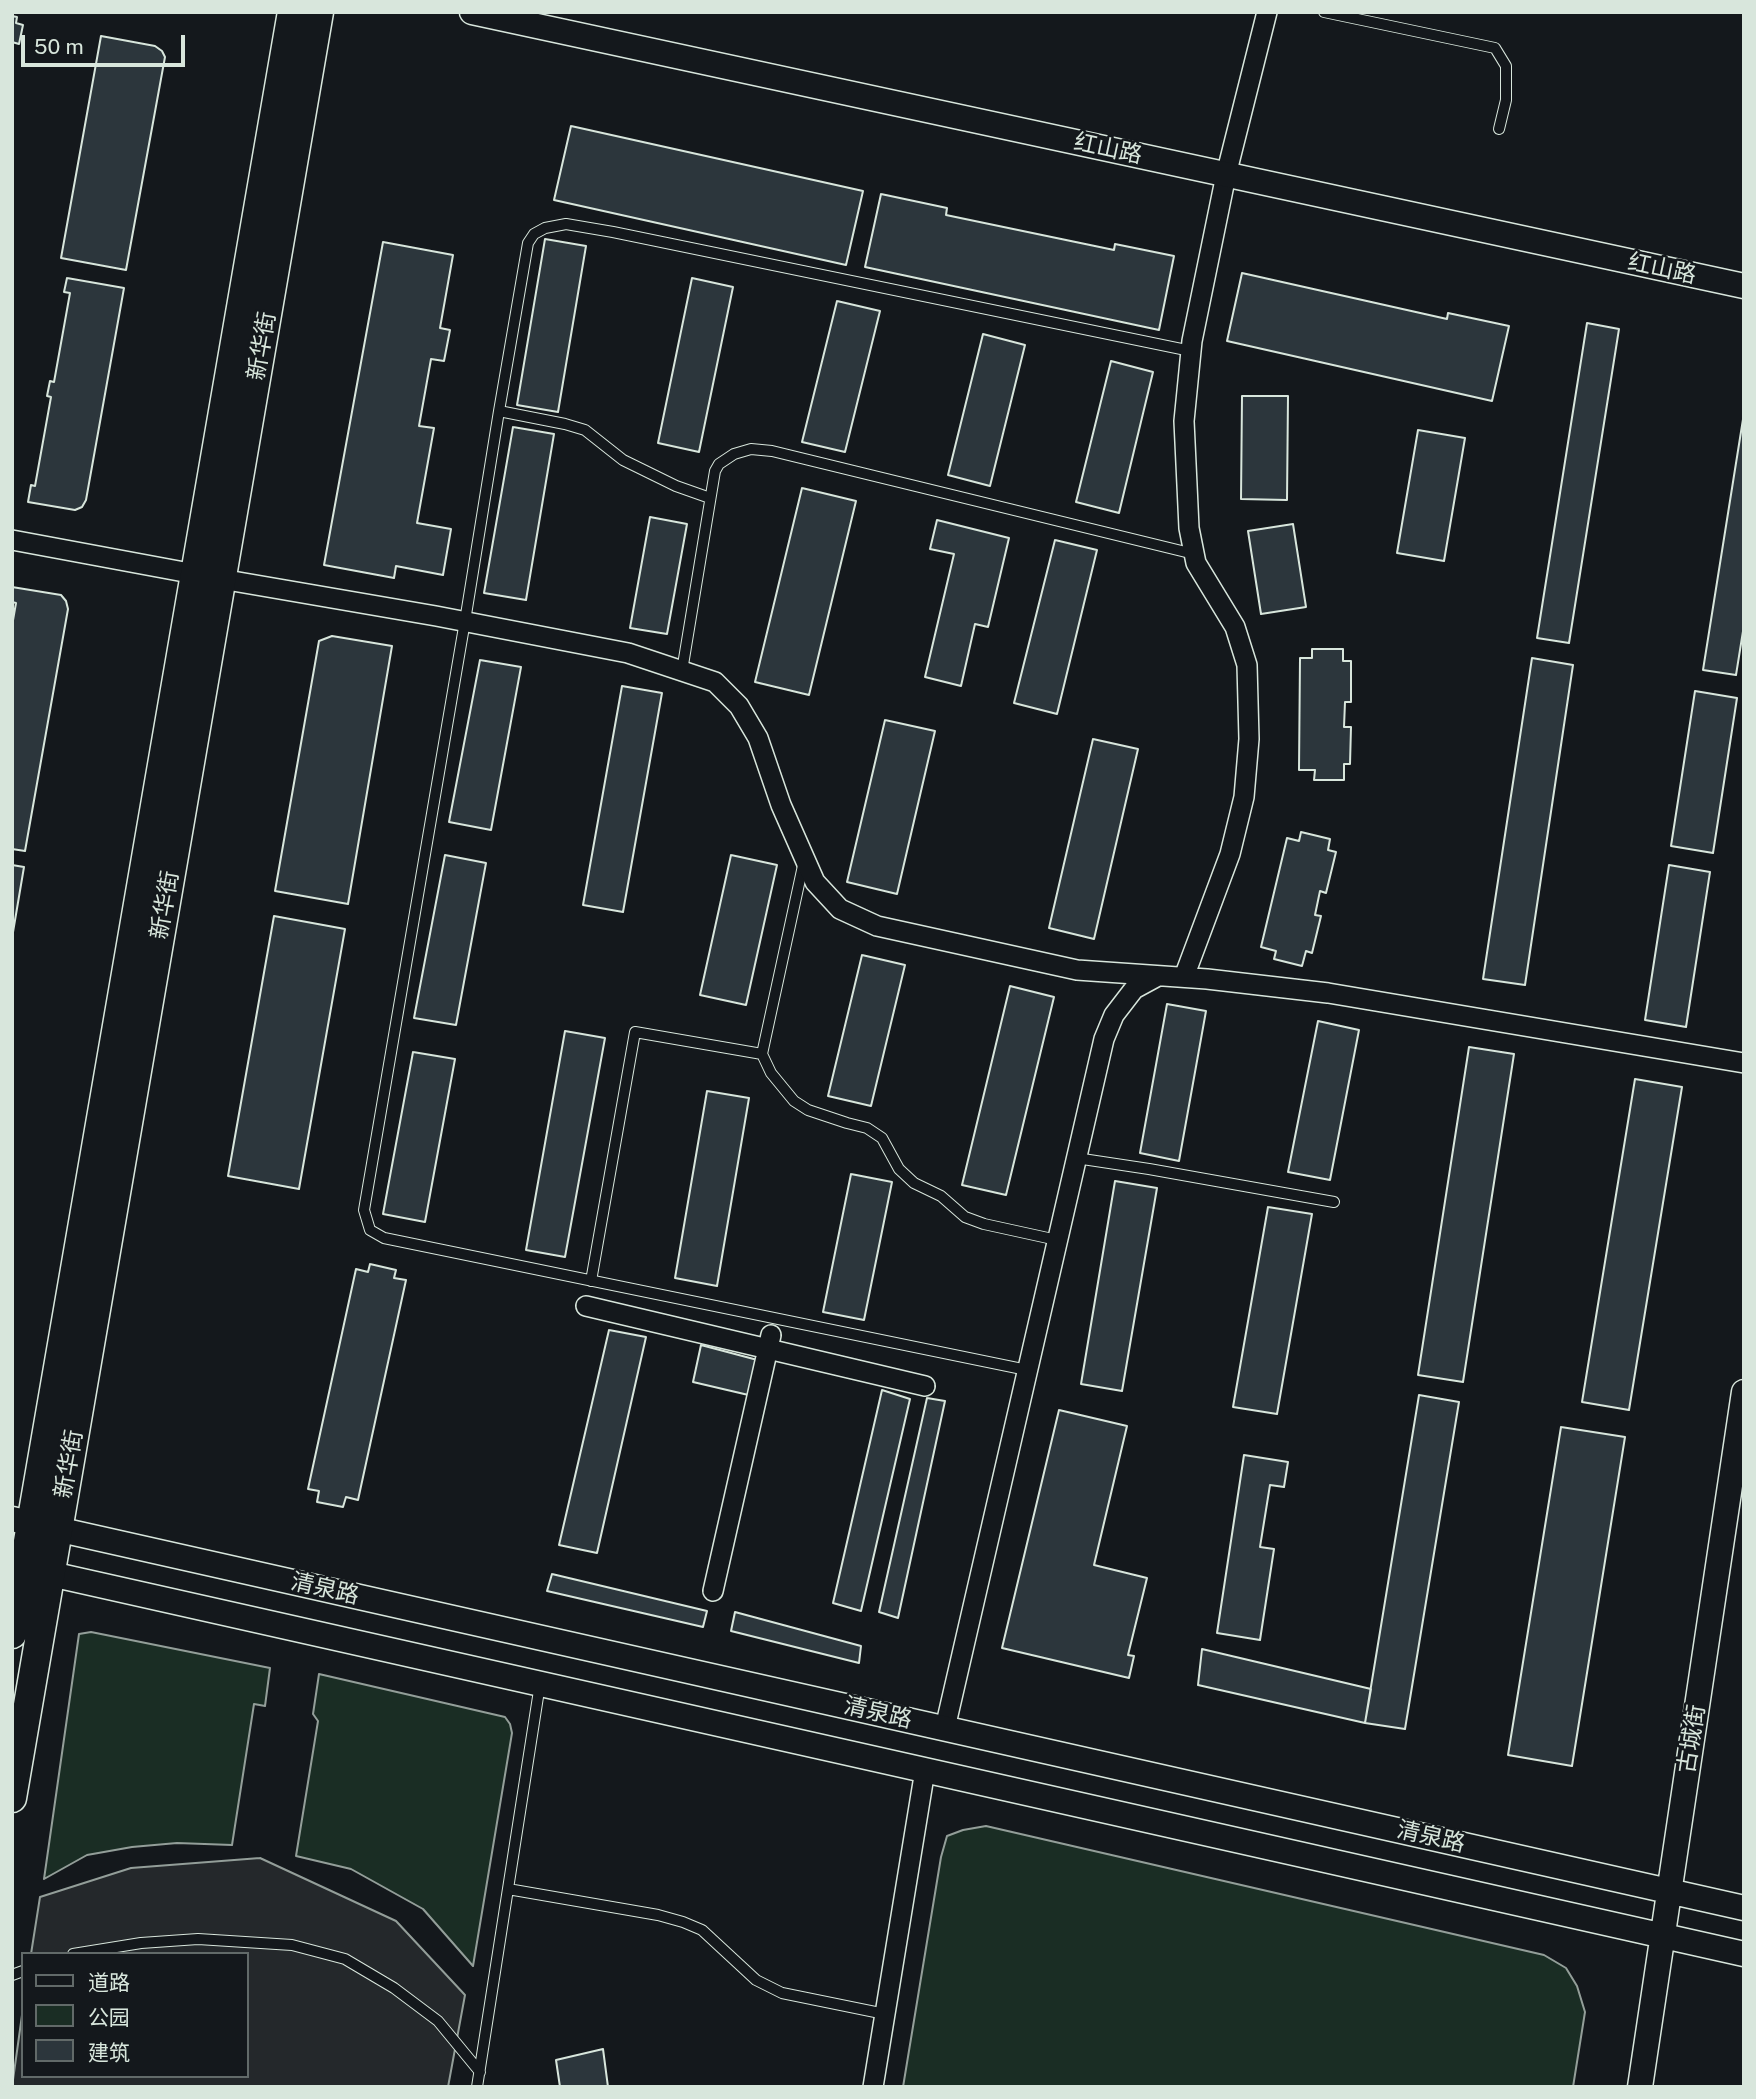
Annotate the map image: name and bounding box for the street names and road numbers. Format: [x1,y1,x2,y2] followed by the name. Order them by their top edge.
[1071,128,1145,170] street label: 红山路
[1625,248,1699,290] street label: 红山路
[242,310,282,382] street label: 新华街
[145,869,185,941] street label: 新华街
[49,1428,89,1500] street label: 新华街
[288,1568,362,1610] street label: 清泉路
[841,1692,915,1734] street label: 清泉路
[1673,1703,1711,1775] street label: 古城街
[1394,1816,1468,1858] street label: 清泉路

